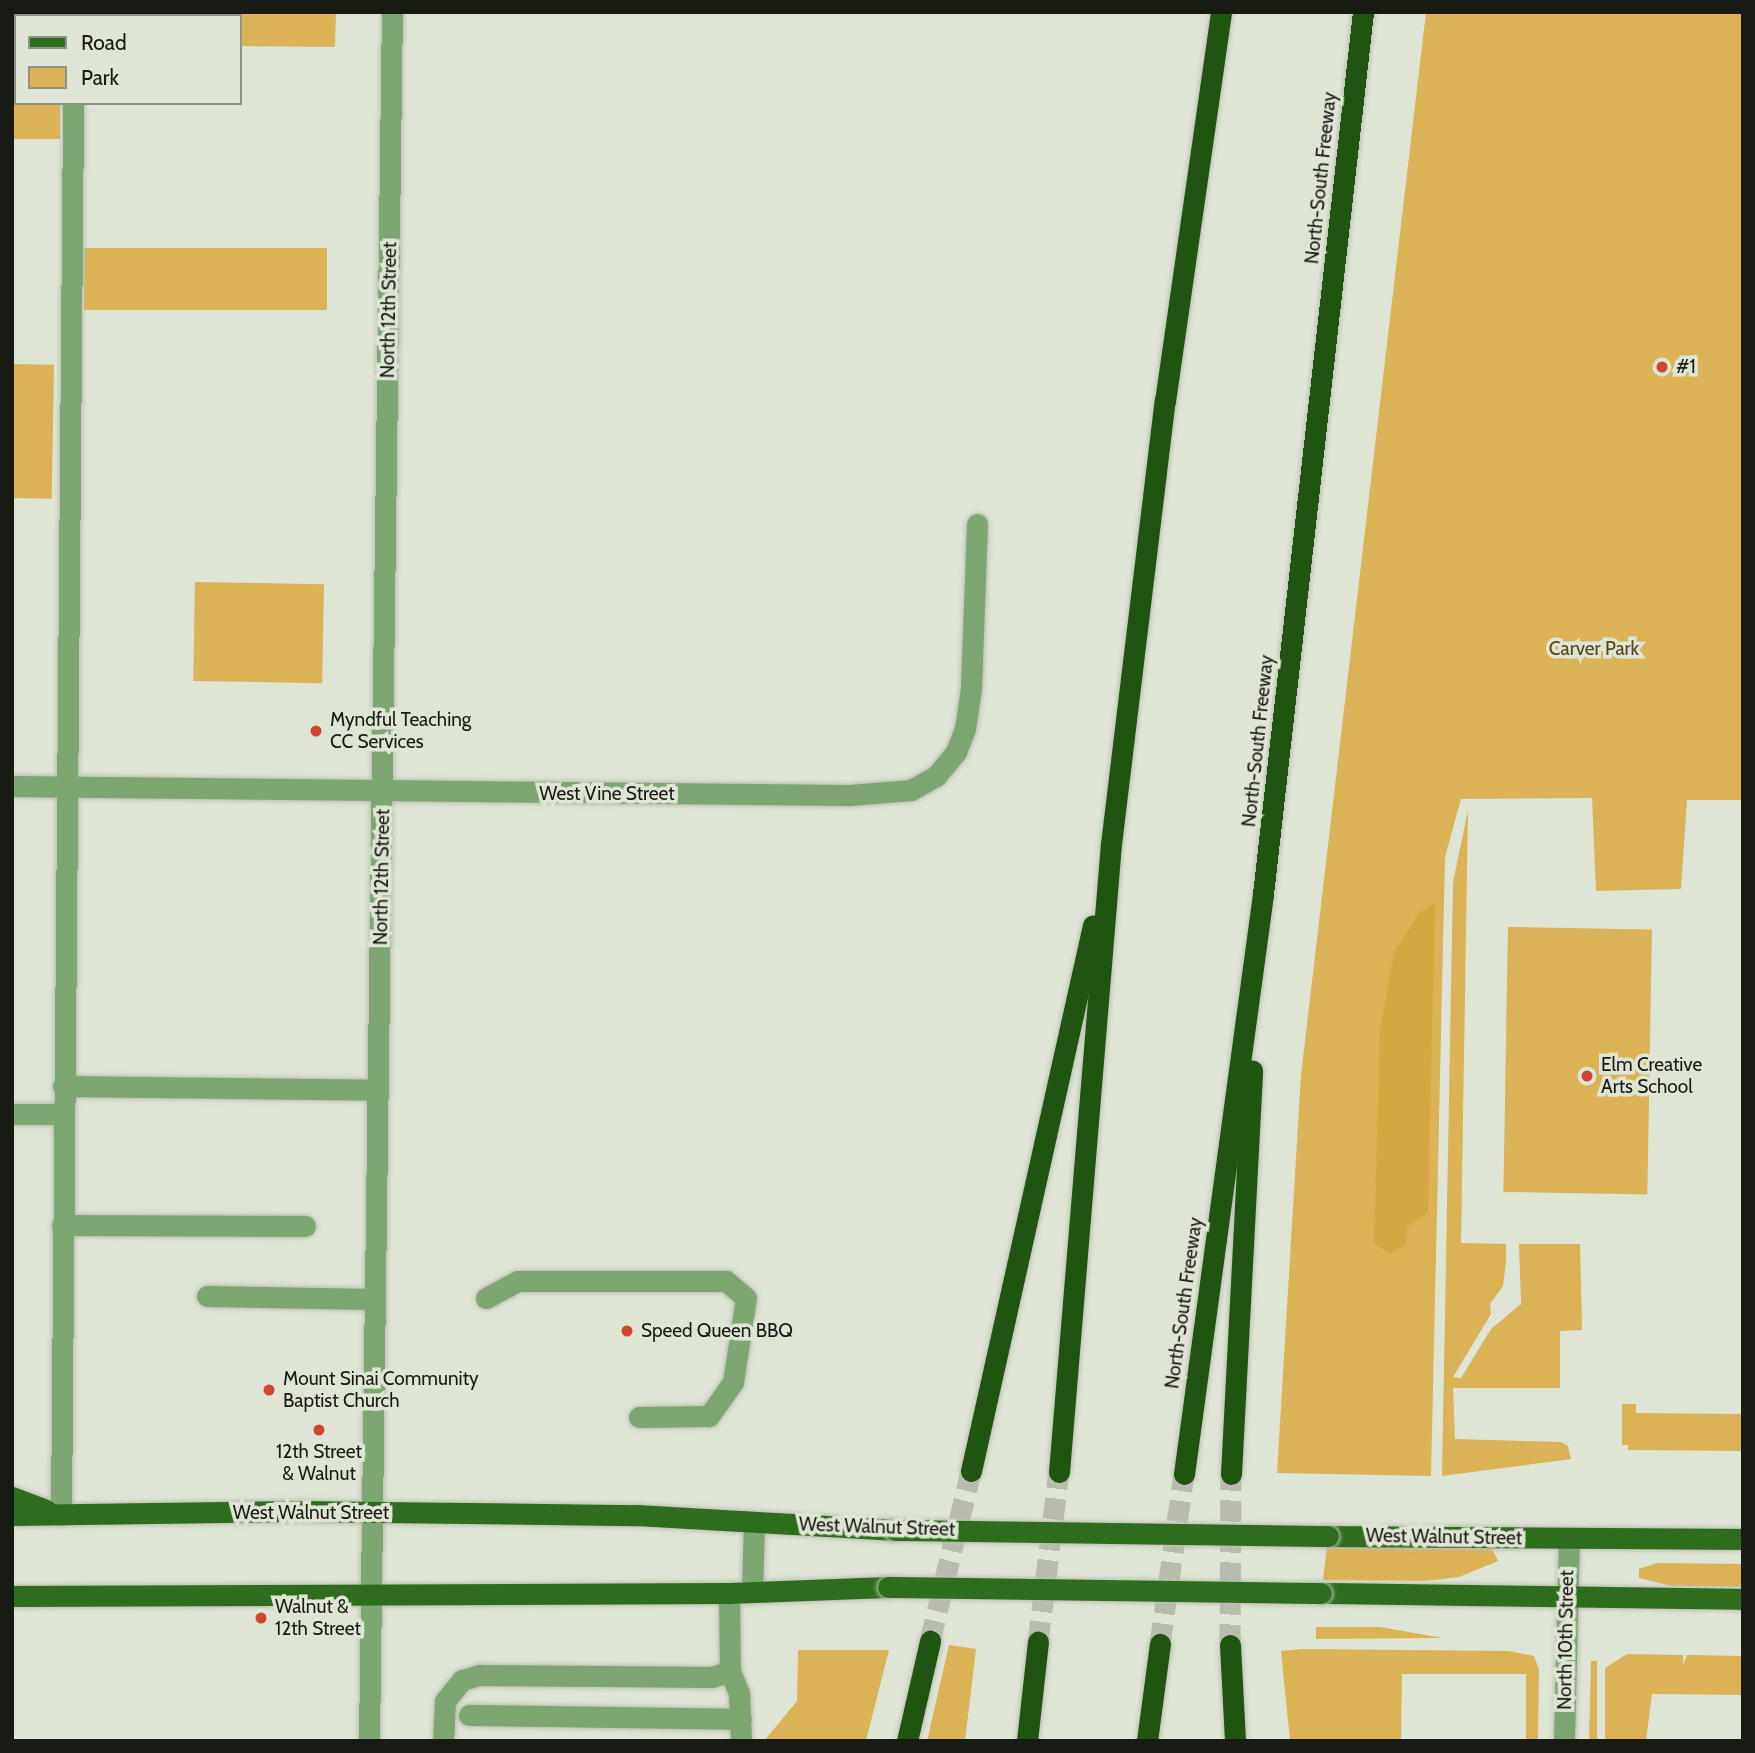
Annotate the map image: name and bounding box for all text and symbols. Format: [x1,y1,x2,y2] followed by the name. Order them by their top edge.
[14,14,242,105] legend
[81,30,127,55] text: Road
[81,65,119,90] text: Park
[1301,91,1341,265] street label: North-South Freeway
[376,242,402,378] street label: North 12th Street
[1676,356,1696,378] place label: #1
[1654,359,1670,375] marker: #1
[1549,638,1639,660] park label: Carver Park
[1238,654,1278,828] street label: North-South Freeway
[330,709,471,753] place label: Myndful Teaching CC Services
[308,723,324,739] marker: Myndful Teaching CC Services
[539,783,675,805] street label: West Vine Street
[369,809,395,945] street label: North 12th Street
[1601,1054,1702,1098] place label: Elm Creative Arts School
[1579,1068,1595,1084] marker: Elm Creative Arts School
[1161,1216,1207,1390] street label: North-South Freeway
[641,1320,793,1342] place label: Speed Queen BBQ
[619,1323,635,1339] marker: Speed Queen BBQ
[283,1368,479,1412] place label: Mount Sinai Community Baptist Church
[261,1382,277,1398] marker: Mount Sinai Community Baptist Church
[311,1422,327,1438] marker: 12th Street & Walnut
[276,1441,362,1485] place label: 12th Street & Walnut
[233,1502,389,1524] street label: West Walnut Street
[798,1513,956,1541] street label: West Walnut Street
[1366,1524,1522,1550] street label: West Walnut Street
[1553,1570,1579,1710] street label: North 10th Street
[275,1596,361,1640] place label: Walnut & 12th Street
[253,1610,269,1626] marker: Walnut & 12th Street

